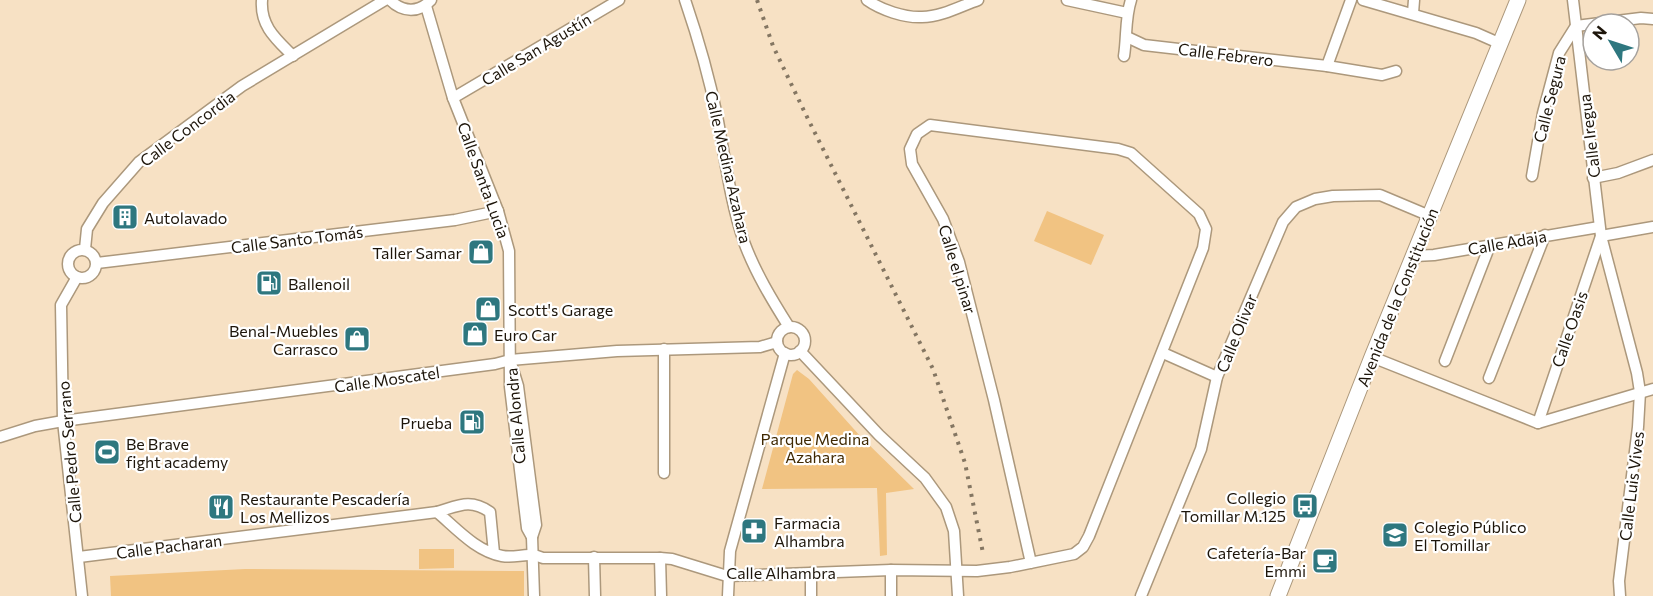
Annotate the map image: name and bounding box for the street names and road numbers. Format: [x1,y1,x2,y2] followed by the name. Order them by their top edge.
[478,9,594,89] street label: Calle San Agustín
[1177,39,1275,69] street label: Calle Febrero
[1529,54,1569,144] street label: Calle Segura
[136,86,238,170] street label: Calle Concordia
[702,89,756,245] street label: Calle Medina Azahara
[1574,93,1604,179] street label: Calle Iregua
[454,119,514,241] street label: Calle Santa Lucia
[1352,205,1442,389] street label: Avenida de la Constitución
[230,221,364,257] street label: Calle Santo Tomás
[935,222,981,316] street label: Calle el pinar
[1466,226,1548,258] street label: Calle Adaja
[1547,289,1591,369] street label: Calle Oasis
[1212,290,1261,375] street label: Calle Olivar
[333,362,441,396] street label: Calle Moscatel
[501,367,529,465] street label: Calle Alondra
[53,380,85,524] street label: Calle Pedro Serrano
[1615,430,1647,542] street label: Calle Luis Vives
[115,530,223,562] street label: Calle Pacharan
[726,563,836,582] street label: Calle Alhambra

